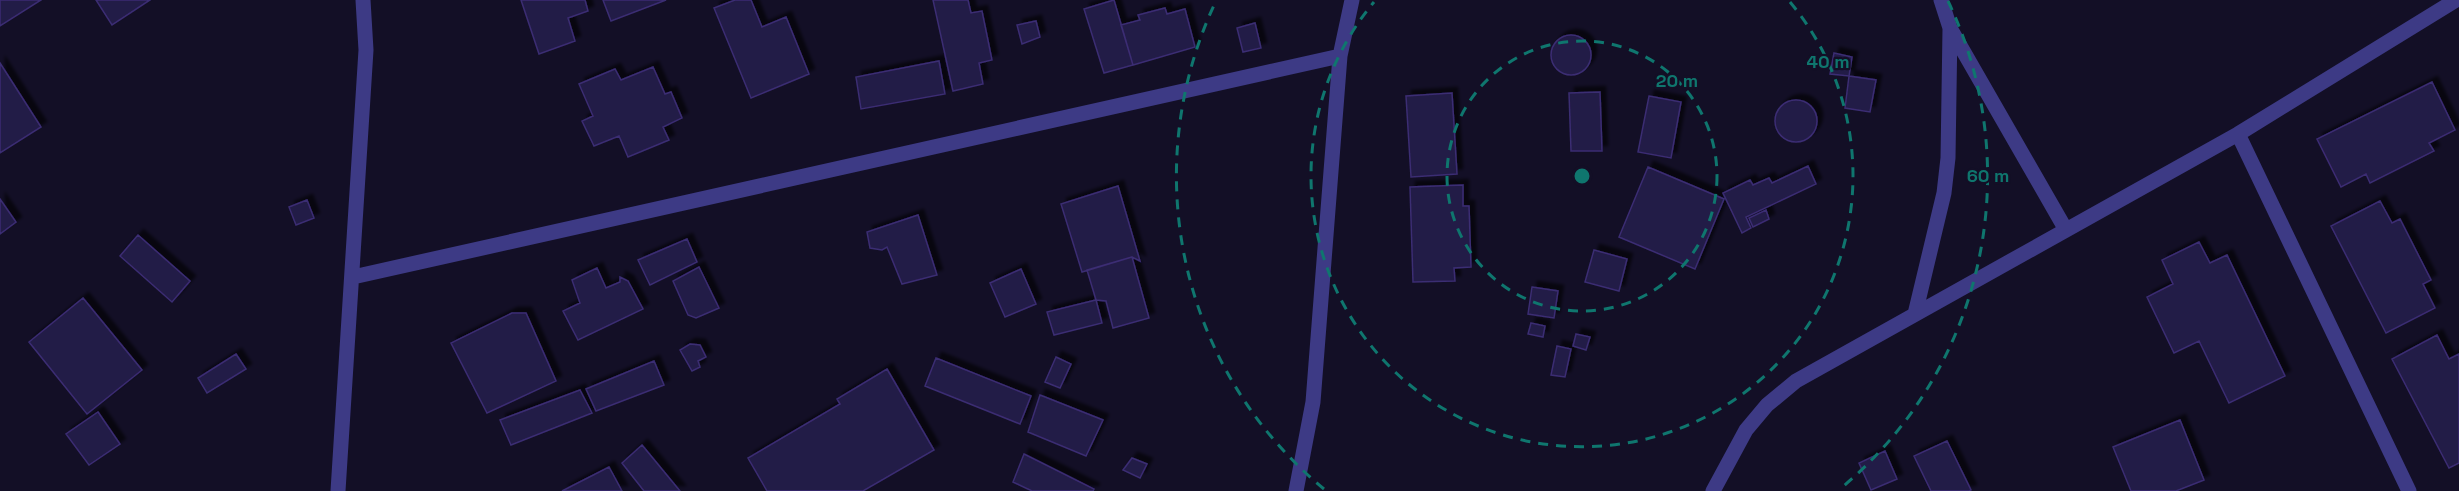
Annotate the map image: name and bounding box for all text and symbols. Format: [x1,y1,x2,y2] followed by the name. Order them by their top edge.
[1806,50,1850,73] text: 40 m
[1656,69,1698,92] text: 20 m
[1967,164,2009,187] text: 60 m
[1572,166,1592,186] centre of rings

